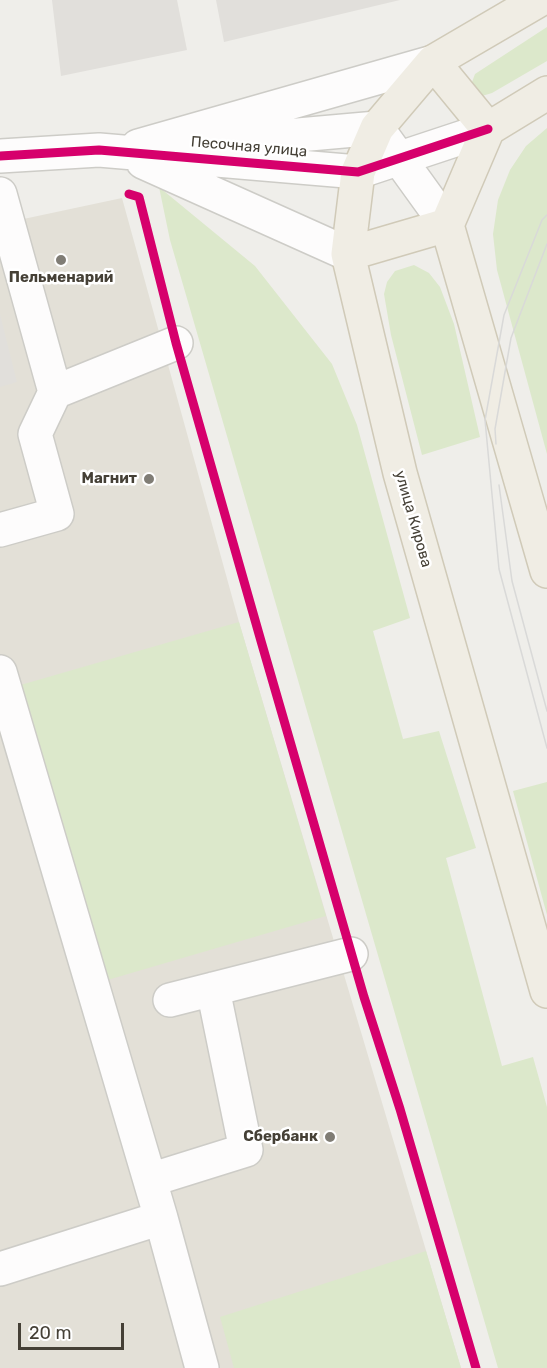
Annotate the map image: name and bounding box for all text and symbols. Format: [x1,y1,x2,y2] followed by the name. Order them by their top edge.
[190,133,308,161] street label: Песочная улица
[54,253,68,267] marker: Пельменарий
[9,269,113,287] place label: Пельменарий
[391,469,435,569] street label: улица Кирова
[81,470,137,488] place label: Магнит
[142,472,156,486] marker: Магнит
[243,1128,318,1146] place label: Сбербанк
[323,1130,337,1144] marker: Сбербанк
[21,1311,128,1349] scale bar
[29,1322,71,1344] text: 20 m

